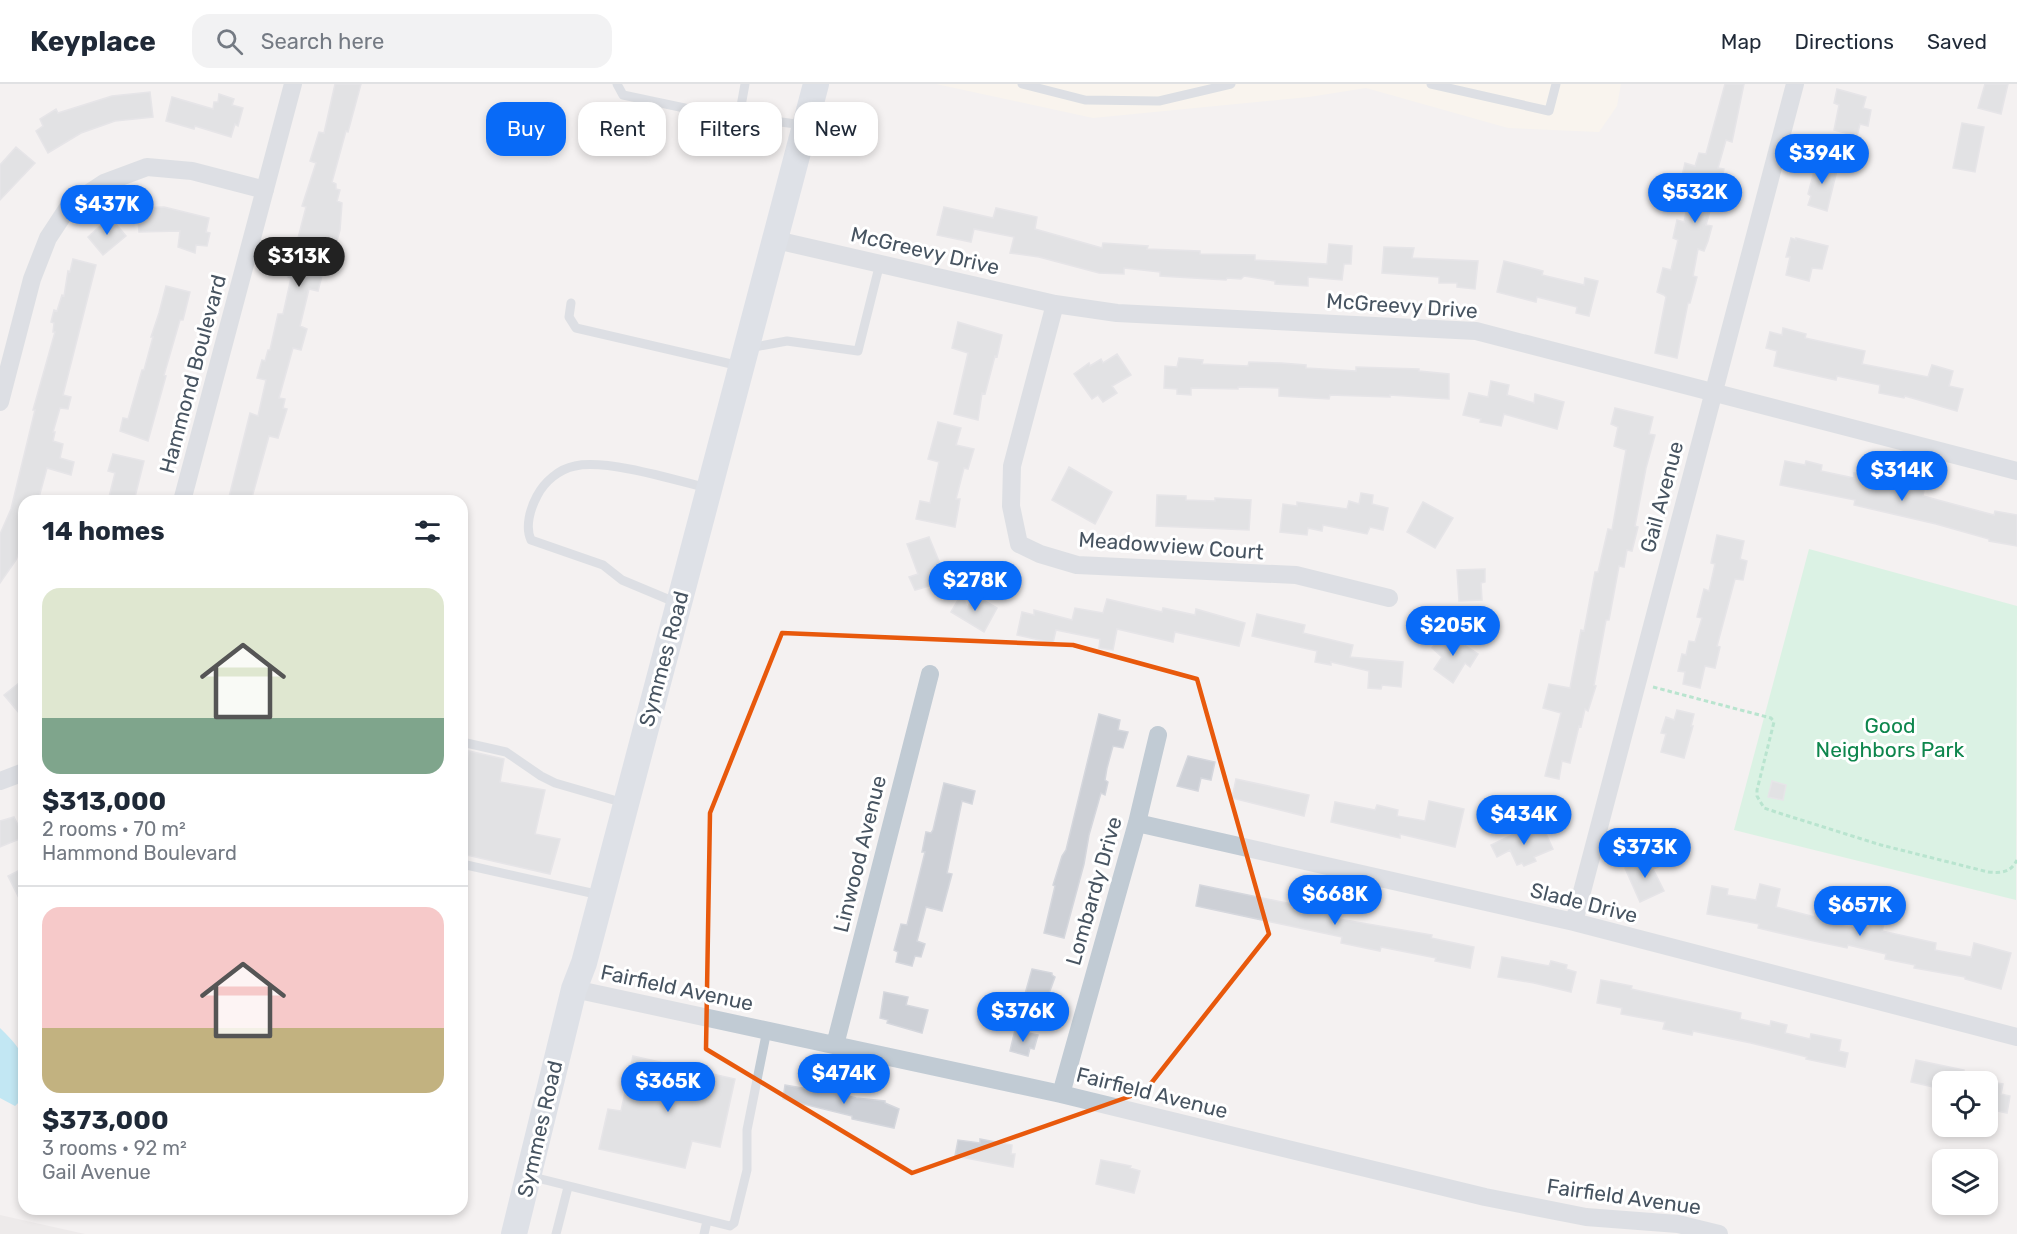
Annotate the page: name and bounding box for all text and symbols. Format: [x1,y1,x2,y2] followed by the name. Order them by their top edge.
[192,14,612,68] search box
[30,25,156,58] text: Keyplace
[213,25,246,58] icon: search
[261,28,384,55] text: Search here
[1721,29,1762,54] text: Map
[1795,29,1894,54] text: Directions
[1927,29,1987,54] text: Saved
[486,102,566,156] chip: Buy
[578,102,666,156] chip: Rent
[678,102,782,156] chip: Filters
[794,102,878,156] chip: New
[1780,134,1864,185] pin: $394K
[1789,141,1855,165] text: $394K
[1653,173,1737,224] pin: $532K
[1662,180,1728,204] text: $532K
[65,185,149,236] pin: $437K
[75,192,139,216] text: $437K
[848,221,1002,280] street label: McGreevy Drive
[257,237,341,288] pin: $313K
[268,244,330,268] text: $313K
[154,272,231,476] street label: Hammond Boulevard
[1325,288,1479,323] street label: McGreevy Drive
[1635,438,1688,555] street label: Gail Avenue
[1860,451,1944,502] pin: $314K
[1870,458,1934,482] text: $314K
[411,515,444,548] icon: filters
[42,516,165,547] text: 14 homes
[1078,527,1265,564] street label: Meadowview Court
[933,561,1017,612] pin: $278K
[943,568,1007,592] text: $278K
[633,588,694,729] street label: Symmes Road
[1411,606,1495,657] pin: $205K
[1420,613,1486,637] text: $205K
[189,627,297,735] icon: home
[1816,713,1965,762] park label: Good Neighbors Park
[828,773,891,935] street label: Linwood Avenue
[42,786,166,817] text: $313,000
[1482,795,1566,846] pin: $434K
[1490,802,1558,826] text: $434K
[1060,814,1127,968] street label: Lombardy Drive
[42,817,186,841] text: 2 rooms · 70 m²
[1603,828,1687,879] pin: $373K
[1613,835,1677,859] text: $373K
[42,841,237,865] text: Hammond Boulevard
[1293,875,1377,926] pin: $668K
[1528,877,1640,928] street label: Slade Drive
[1302,882,1368,906] text: $668K
[1818,886,1902,937] pin: $657K
[1828,893,1892,917] text: $657K
[189,946,297,1054] icon: home
[599,959,756,1016] street label: Fairfield Avenue
[981,992,1065,1043] pin: $376K
[991,999,1055,1023] text: $376K
[802,1054,886,1105] pin: $474K
[512,1058,567,1200] street label: Symmes Road
[812,1061,876,1085] text: $474K
[626,1062,710,1113] pin: $365K
[1074,1062,1231,1123] street label: Fairfield Avenue
[635,1069,701,1093] text: $365K
[1932,1071,1998,1215] map controls
[1932,1071,1998,1137] button: locate
[42,1105,169,1136] text: $373,000
[42,1136,187,1160] text: 3 rooms · 92 m²
[1932,1149,1998,1215] button: layers
[42,1160,151,1184] text: Gail Avenue
[1545,1173,1703,1220] street label: Fairfield Avenue

